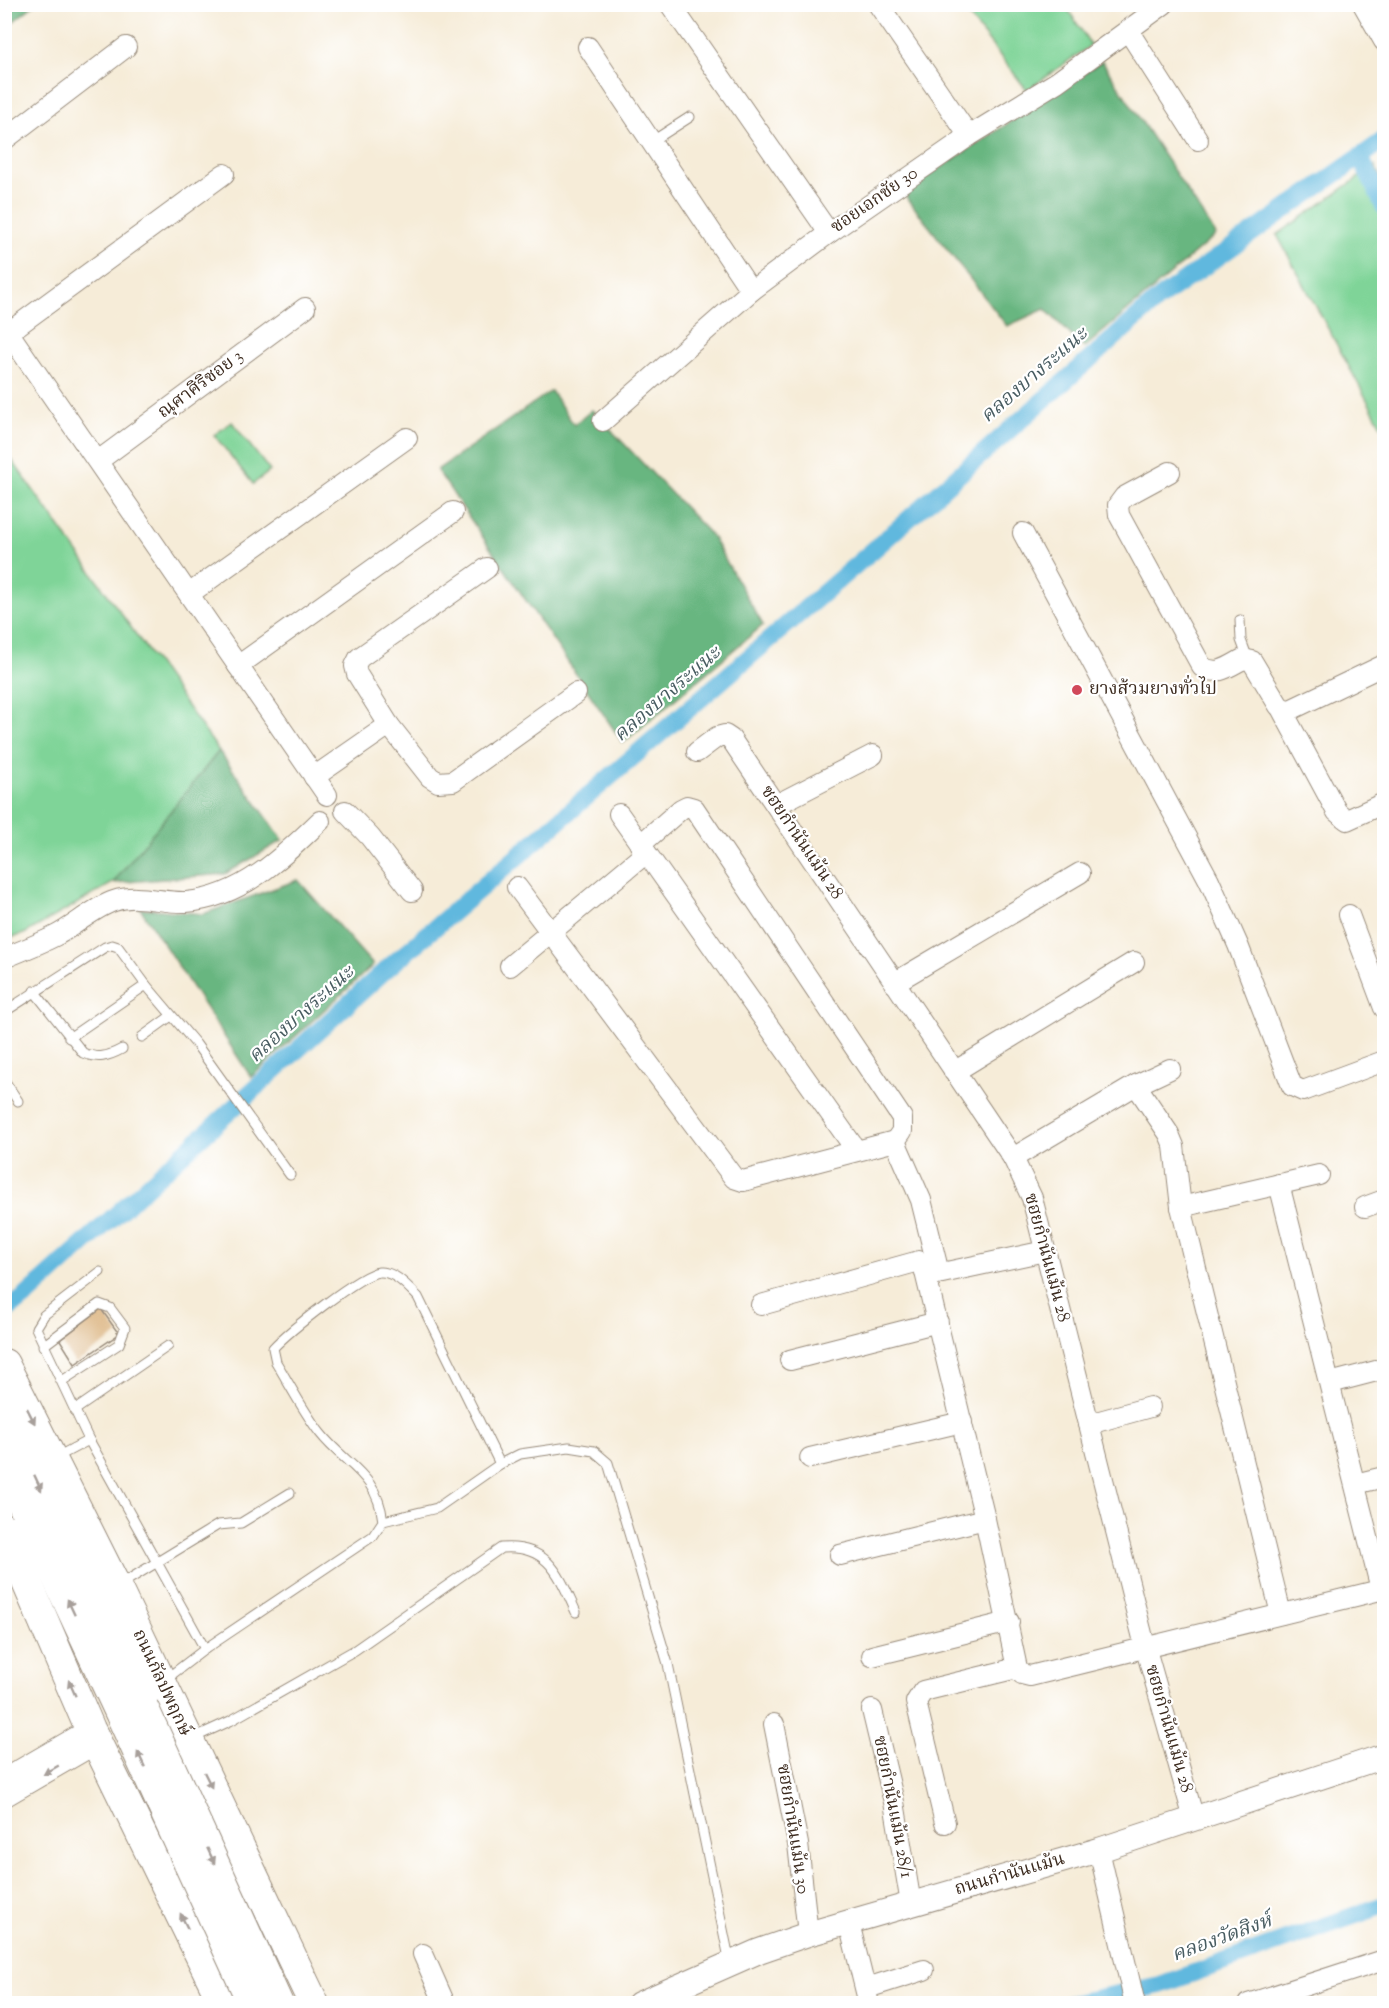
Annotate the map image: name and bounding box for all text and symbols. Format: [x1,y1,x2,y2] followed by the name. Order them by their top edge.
[826,161,924,241] street label: ซอยเอกชัย 30
[975,320,1097,431] water label: คลองบางระแนะ
[153,344,249,426] street label: ณุศาศิริซอย 3
[608,639,730,750] water label: คลองบางระแนะ
[1089,674,1217,703] place label: ยางส้วมยางทั่วไป
[1070,683,1084,697] marker: ยางส้วมยางทั่วไป
[753,781,849,905] street label: ซฮยกำนันแม้น 28
[242,958,363,1071] water label: คลองบางระแนะ
[1016,1191,1076,1325] street label: ซฮยกำนันแม้น 28
[26,1408,36,1425] one-way arrow
[34,1475,43,1492] one-way arrow
[66,1598,75,1615] one-way arrow
[125,1625,197,1741] street label: ถนนกัลปพฤกษ์
[1137,1662,1199,1796] street label: ซฮยกำนันแม้น 28
[67,1679,77,1697] one-way arrow
[865,1734,919,1880] street label: ซฮยกำนันแม้น 28/1
[137,1751,146,1768] one-way arrow
[769,1762,815,1896] street label: ซฮยกำนันแม้น 30
[42,1765,59,1775] one-way arrow
[203,1772,212,1789] one-way arrow
[206,1847,216,1865] one-way arrow
[952,1847,1068,1903] street label: ถนนกำนันแม้น
[1168,1906,1280,1970] water label: คลองวัดสิงห์
[180,1912,189,1929] one-way arrow

